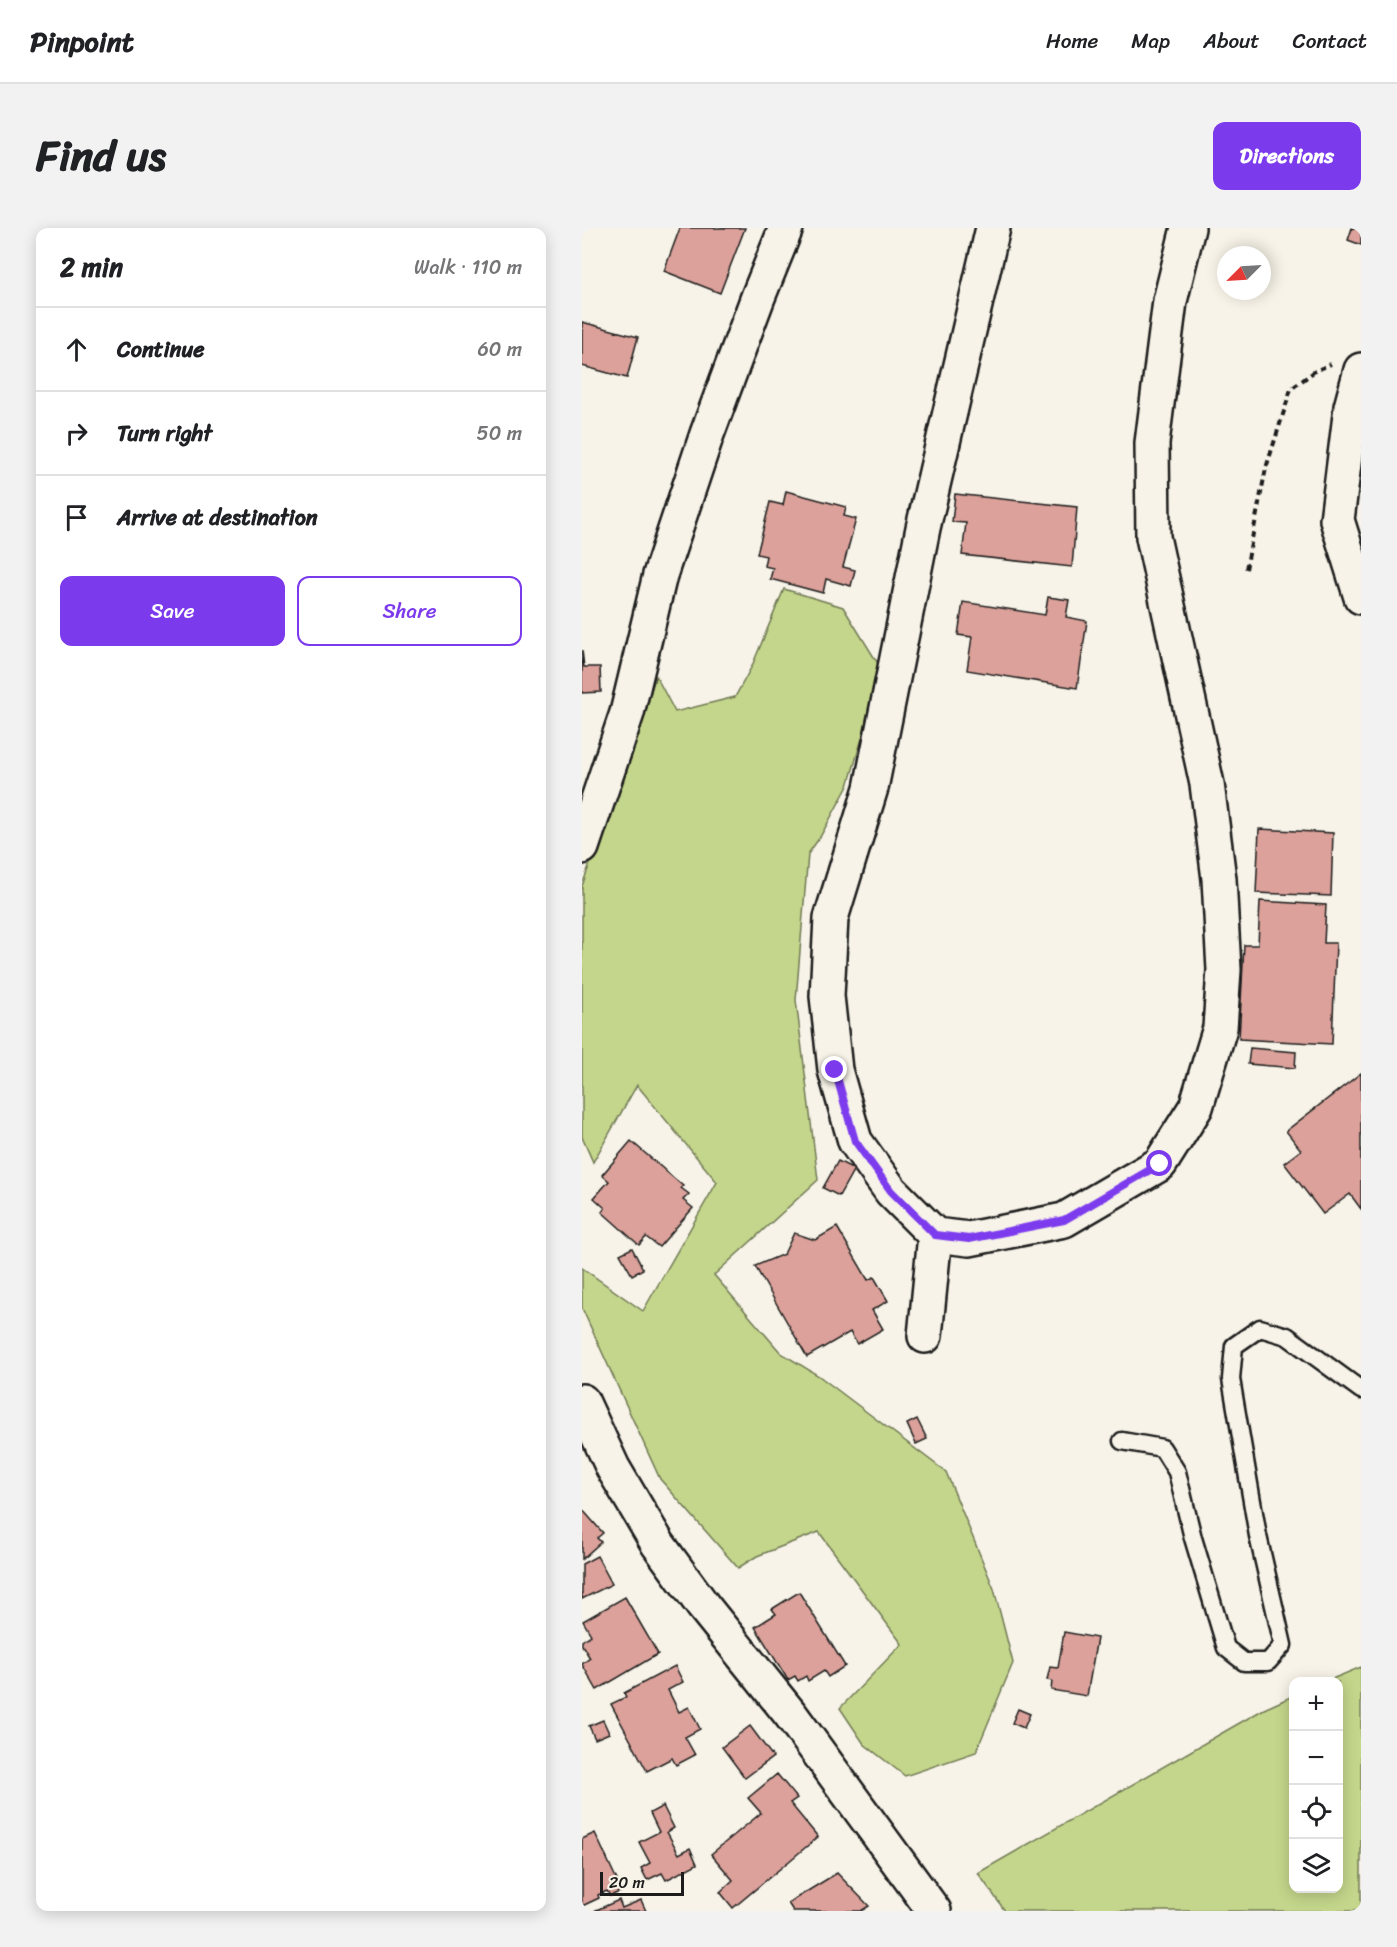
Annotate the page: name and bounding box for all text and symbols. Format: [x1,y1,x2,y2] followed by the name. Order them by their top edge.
[30,17,134,66] text: Pinpoint
[1046,22,1098,60] text: Home
[1131,22,1170,60] text: Map
[1203,22,1260,60] text: About
[1293,22,1367,60] text: Contact
[36,119,166,193] text: Find us
[1213,122,1361,190] button: Directions
[60,244,123,290] text: 2 min
[1217,246,1271,300] north arrow
[414,250,522,285] text: Walk · 110 m
[117,330,205,369] text: Continue
[477,332,522,367] text: 60 m
[60,333,93,366] icon: ahead
[117,414,212,453] text: Turn right
[477,416,522,451] text: 50 m
[60,417,93,450] icon: right
[117,498,318,537] text: Arrive at destination
[60,501,93,534] icon: arrive
[60,576,285,646] button: Save
[297,576,522,646] button: Share
[821,1056,847,1082] route end
[1146,1150,1172,1176] route start
[1289,1677,1343,1893] map controls
[1289,1677,1343,1731] button: +
[1289,1731,1343,1785] button: −
[1289,1785,1343,1839] button: locate
[1289,1839,1343,1893] button: layers
[609,1868,645,1897] text: 20 m
[600,1869,684,1896] scale bar

